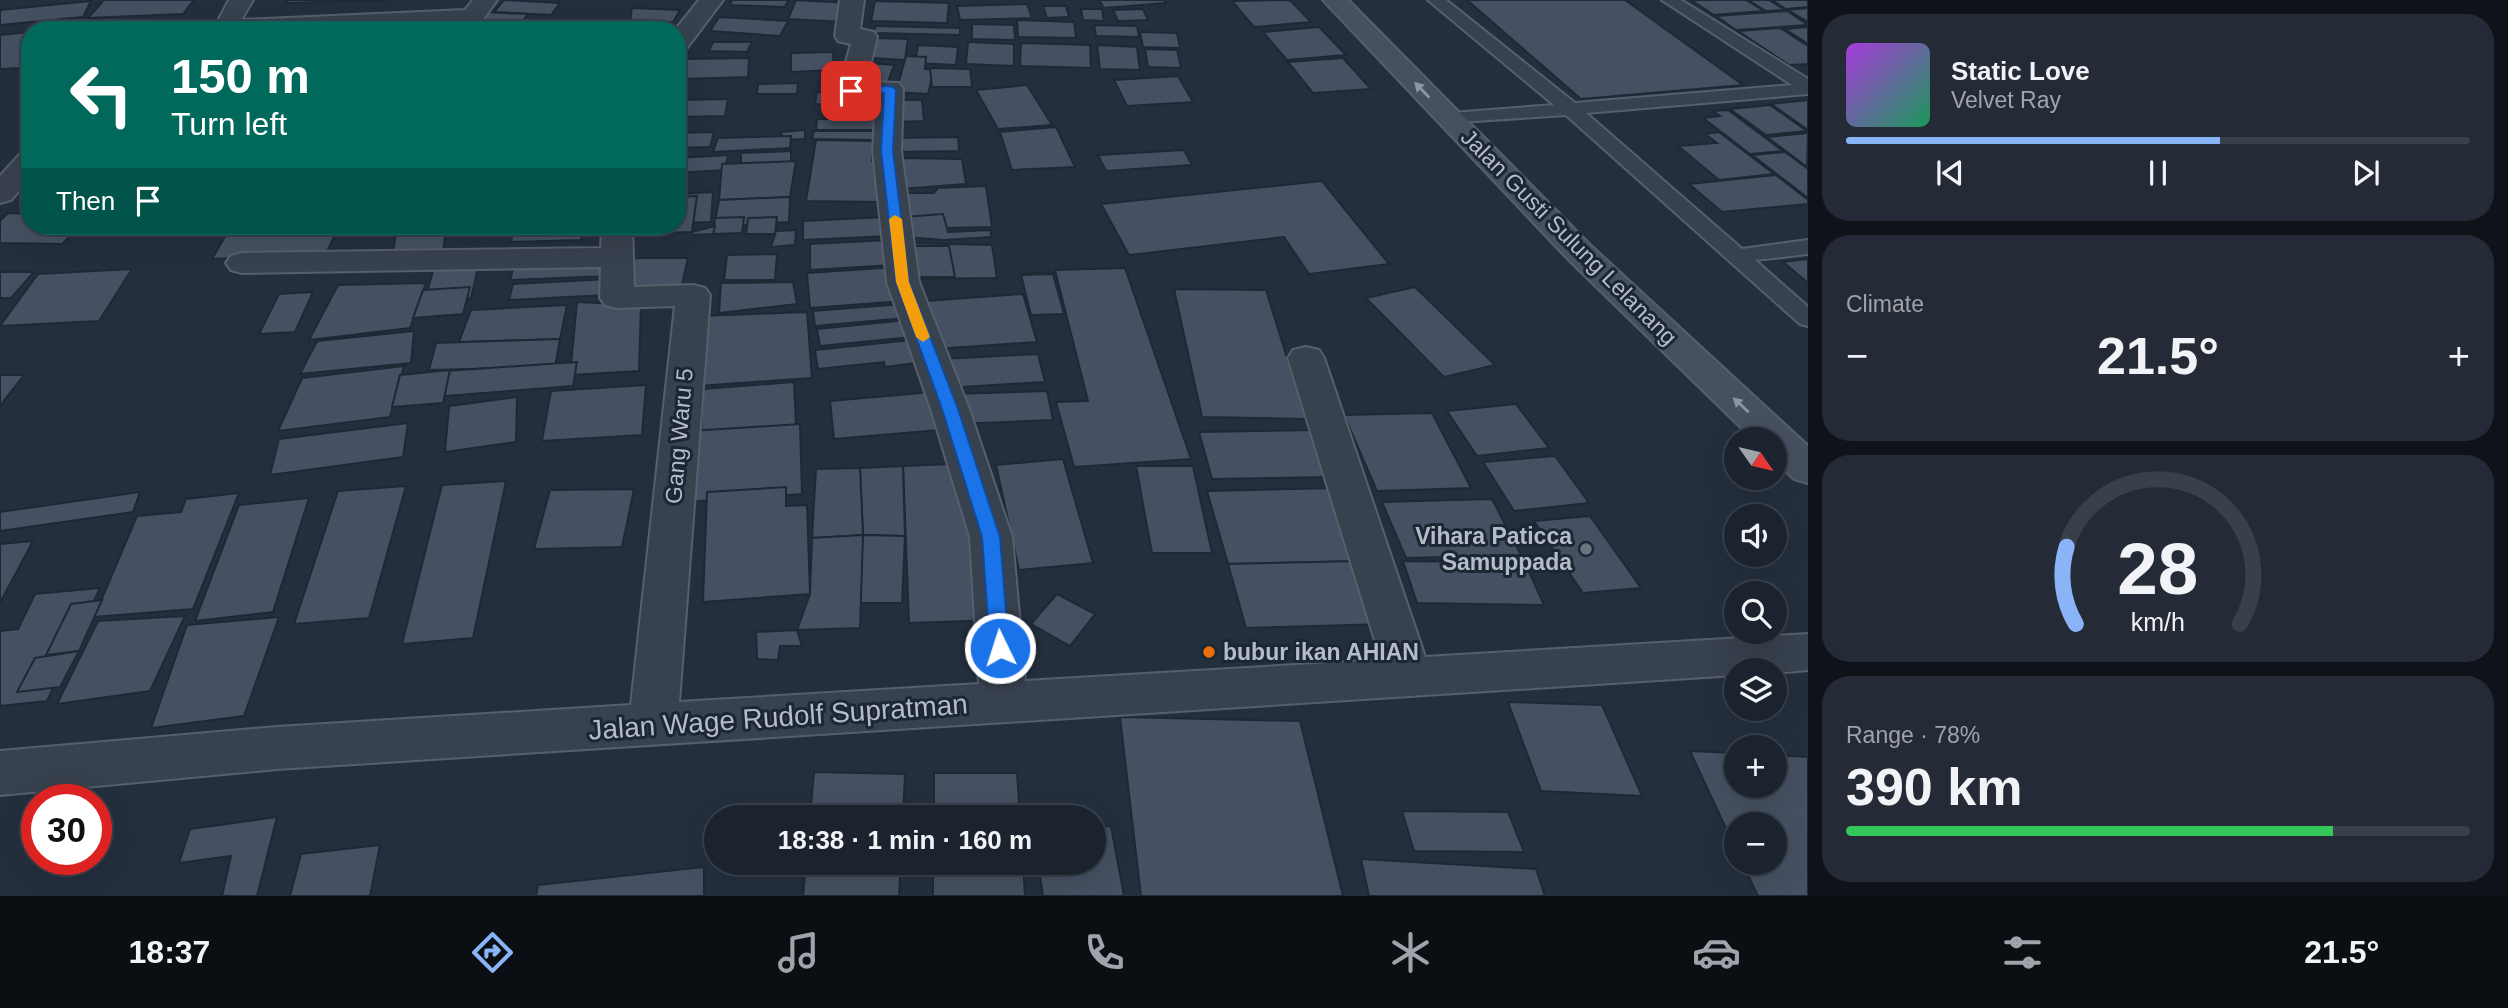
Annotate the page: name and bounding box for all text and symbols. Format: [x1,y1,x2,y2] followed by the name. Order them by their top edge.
[56,49,147,140] icon: left
[171,49,310,103] text: 150 m
[1951,56,2090,86] text: Static Love
[821,61,881,121] pin
[832,72,870,110] icon: arrive
[1415,82,1431,99] one-way arrow
[1951,87,2061,113] text: Velvet Ray
[171,106,287,142] text: Turn left
[1456,124,1682,350] street label: Jalan Gusti Sulung Lelanang
[1931,154,1969,192] icon: previous
[2139,154,2177,192] icon: pause
[2347,154,2385,192] icon: next
[129,182,167,220] icon: arrive
[56,186,115,216] text: Then
[1846,291,1924,317] text: Climate
[2097,327,2219,385] text: 21.5°
[1846,335,1868,377] text: −
[2448,335,2470,377] text: +
[660,367,698,505] street label: Gang Waru 5
[1733,398,1750,414] one-way arrow
[1724,427,1787,490] north arrow
[1724,427,1787,875] map controls
[1724,504,1787,567] button: sound
[1415,523,1572,575] place label: Vihara Paticca Samuppada
[2118,529,2198,610] text: 28
[1578,541,1594,557] marker: Vihara Paticca Samuppada
[1724,581,1787,644] button: search
[2131,608,2185,636] text: km/h
[963,611,1037,685] position arrow
[1223,639,1419,665] place label: bubur ikan AHIAN
[1201,644,1217,660] marker: bubur ikan AHIAN
[1724,658,1787,721] button: layers
[587,688,969,746] street label: Jalan Wage Rudolf Supratman
[1846,722,1980,748] text: Range · 78%
[1724,735,1787,798] button: +
[1846,758,2022,816] text: 390 km
[21,784,112,875] speed limit sign: 30
[1724,812,1787,875] button: −
[778,825,1032,855] text: 18:38 · 1 min · 160 m
[468,928,517,977] icon: directions
[774,928,823,977] icon: music
[1080,928,1129,977] icon: phone
[1386,928,1435,977] icon: climate
[1692,928,1741,977] icon: car
[1998,928,2047,977] icon: filters
[129,934,210,970] text: 18:37
[2304,934,2379,970] text: 21.5°

